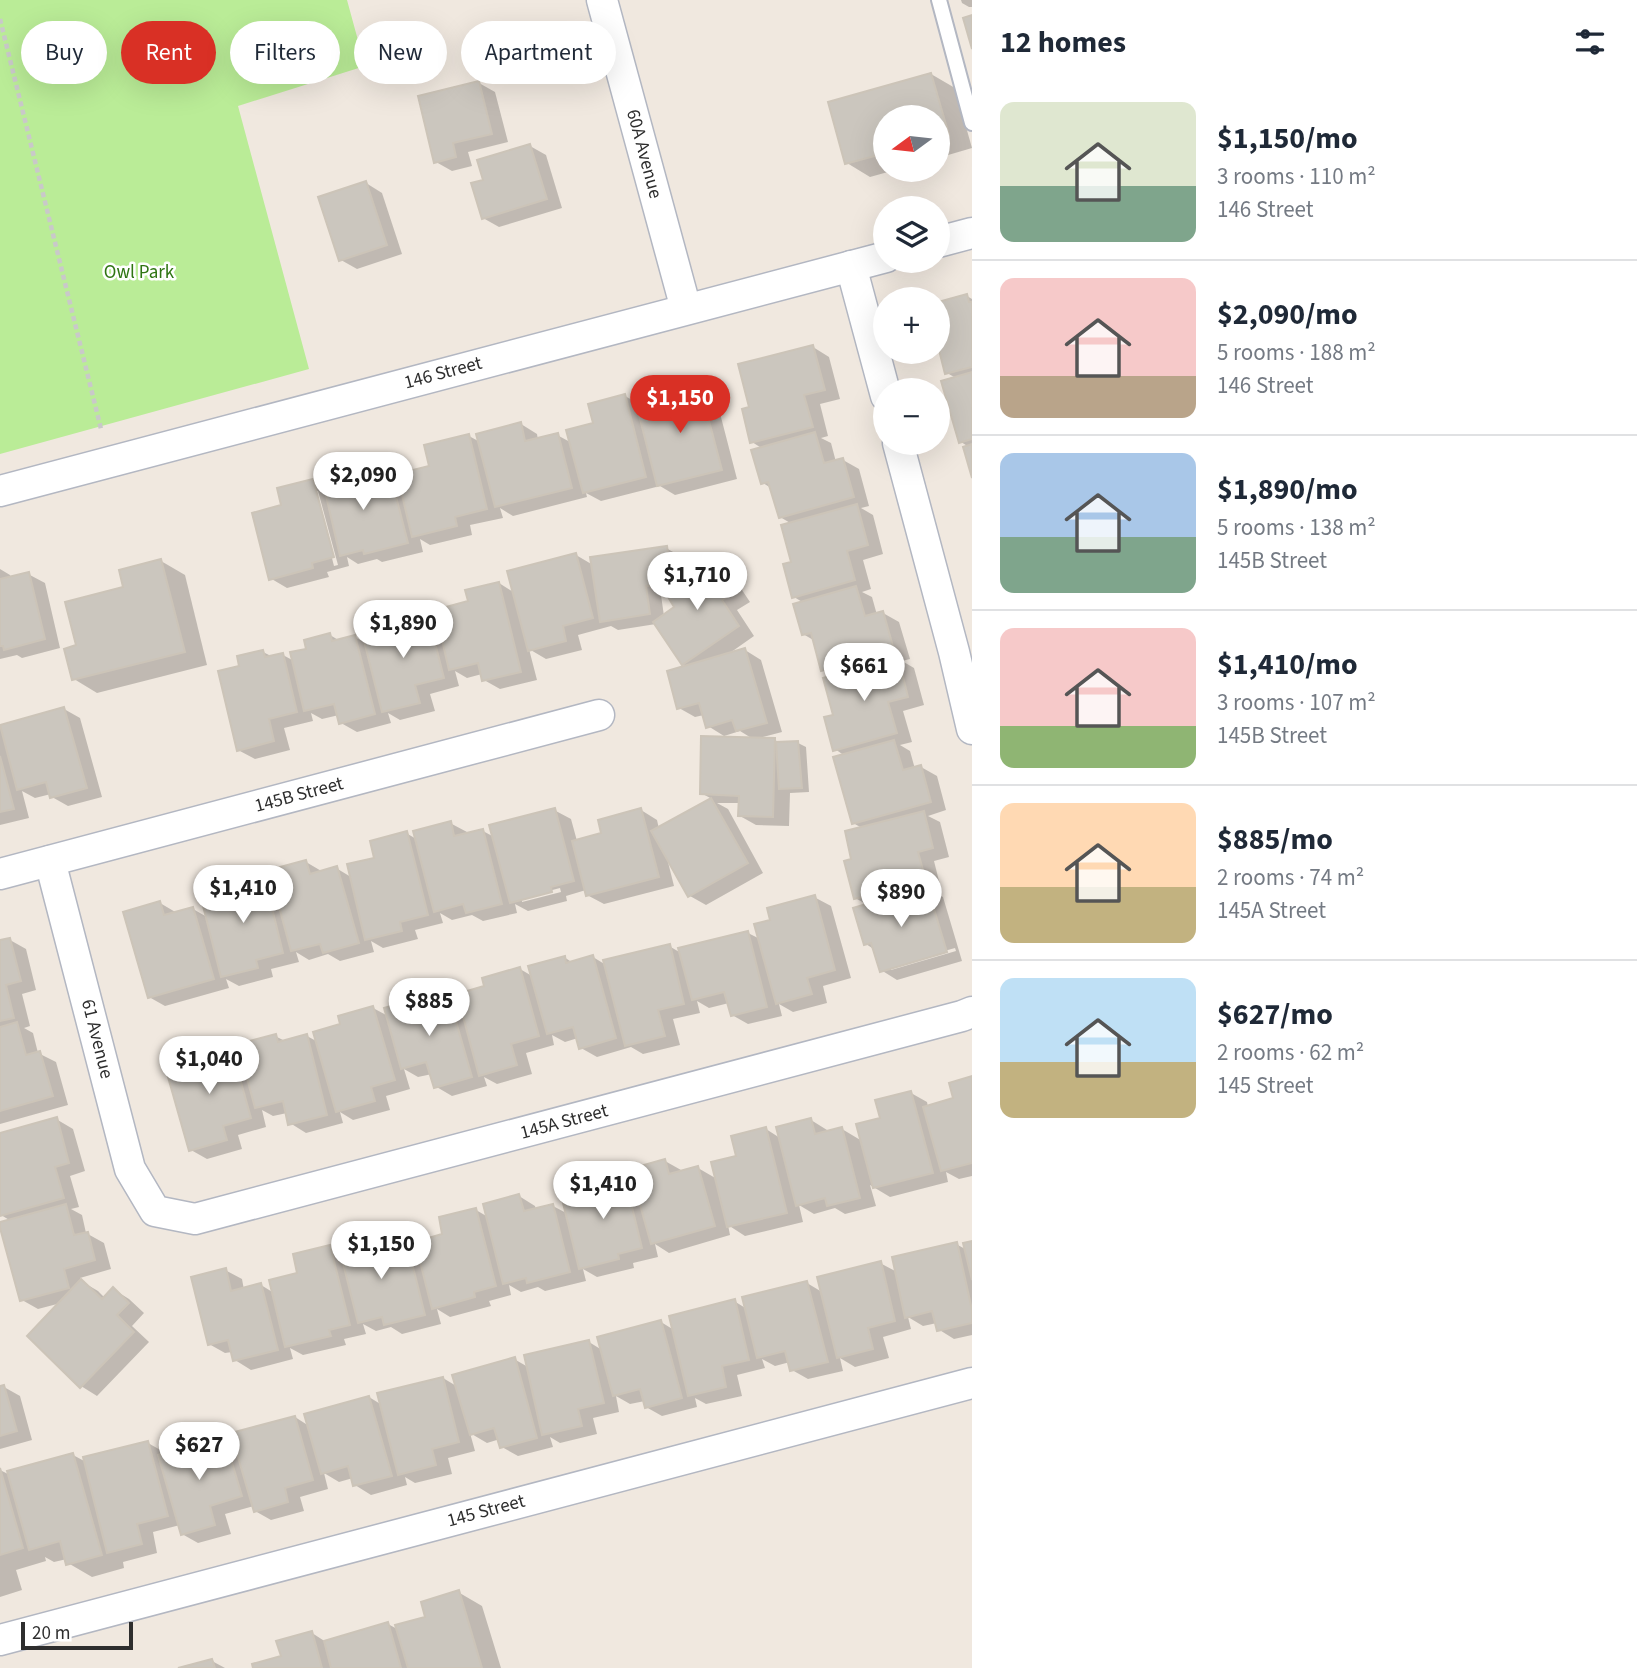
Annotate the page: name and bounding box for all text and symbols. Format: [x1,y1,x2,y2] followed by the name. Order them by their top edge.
[21,21,107,84] chip: Buy
[121,21,216,84] chip: Rent
[230,21,340,84] chip: Filters
[354,21,447,84] chip: New
[461,21,616,84] chip: Apartment
[1000,21,1126,64] text: 12 homes
[1571,23,1609,61] icon: filters
[873,105,950,182] north arrow
[873,105,950,455] map controls
[619,106,669,202] street label: 60A Avenue
[1217,117,1358,160] text: $1,150/mo
[1056,130,1140,214] icon: home
[1217,160,1376,193] text: 3 rooms · 110 m²
[1217,193,1314,226] text: 146 Street
[873,196,950,273] button: layers
[104,259,175,286] park label: Owl Park
[873,287,950,364] button: +
[1217,293,1358,336] text: $2,090/mo
[1056,306,1140,390] icon: home
[1217,336,1376,369] text: 5 rooms · 188 m²
[401,349,486,396] street label: 146 Street
[1217,369,1314,402] text: 146 Street
[623,376,737,435] pin: $1,150
[873,378,950,455] button: −
[646,381,714,414] text: $1,150
[306,452,420,512] pin: $2,090
[329,458,397,491] text: $2,090
[1217,468,1358,511] text: $1,890/mo
[1056,481,1140,565] icon: home
[1217,511,1376,544] text: 5 rooms · 138 m²
[1217,544,1327,577] text: 145B Street
[640,552,754,612] pin: $1,710
[663,558,731,591] text: $1,710
[346,600,460,660] pin: $1,890
[369,606,437,639] text: $1,890
[1217,643,1358,686] text: $1,410/mo
[823,644,905,703] pin: $661
[840,649,888,682] text: $661
[1056,656,1140,740] icon: home
[1217,686,1376,719] text: 3 rooms · 107 m²
[1217,719,1327,752] text: 145B Street
[252,770,347,820] street label: 145B Street
[1217,818,1333,861] text: $885/mo
[1056,831,1140,915] icon: home
[1217,861,1364,894] text: 2 rooms · 74 m²
[186,866,300,925] pin: $1,410
[860,870,942,929] pin: $890
[209,871,277,904] text: $1,410
[877,875,925,908] text: $890
[1217,894,1326,927] text: 145A Street
[388,978,470,1038] pin: $885
[405,984,453,1017] text: $885
[1217,993,1333,1036] text: $627/mo
[74,996,120,1082] street label: 61 Avenue
[1056,1006,1140,1090] icon: home
[152,1036,266,1096] pin: $1,040
[1217,1036,1364,1069] text: 2 rooms · 62 m²
[175,1042,243,1075] text: $1,040
[1217,1069,1314,1102] text: 145 Street
[517,1097,612,1147] street label: 145A Street
[546,1162,660,1221] pin: $1,410
[569,1167,637,1200] text: $1,410
[324,1222,438,1281] pin: $1,150
[347,1227,415,1260] text: $1,150
[158,1422,240,1482] pin: $627
[175,1428,223,1461] text: $627
[444,1487,529,1534] street label: 145 Street
[21,1619,133,1651] scale bar
[32,1620,70,1647] text: 20 m

